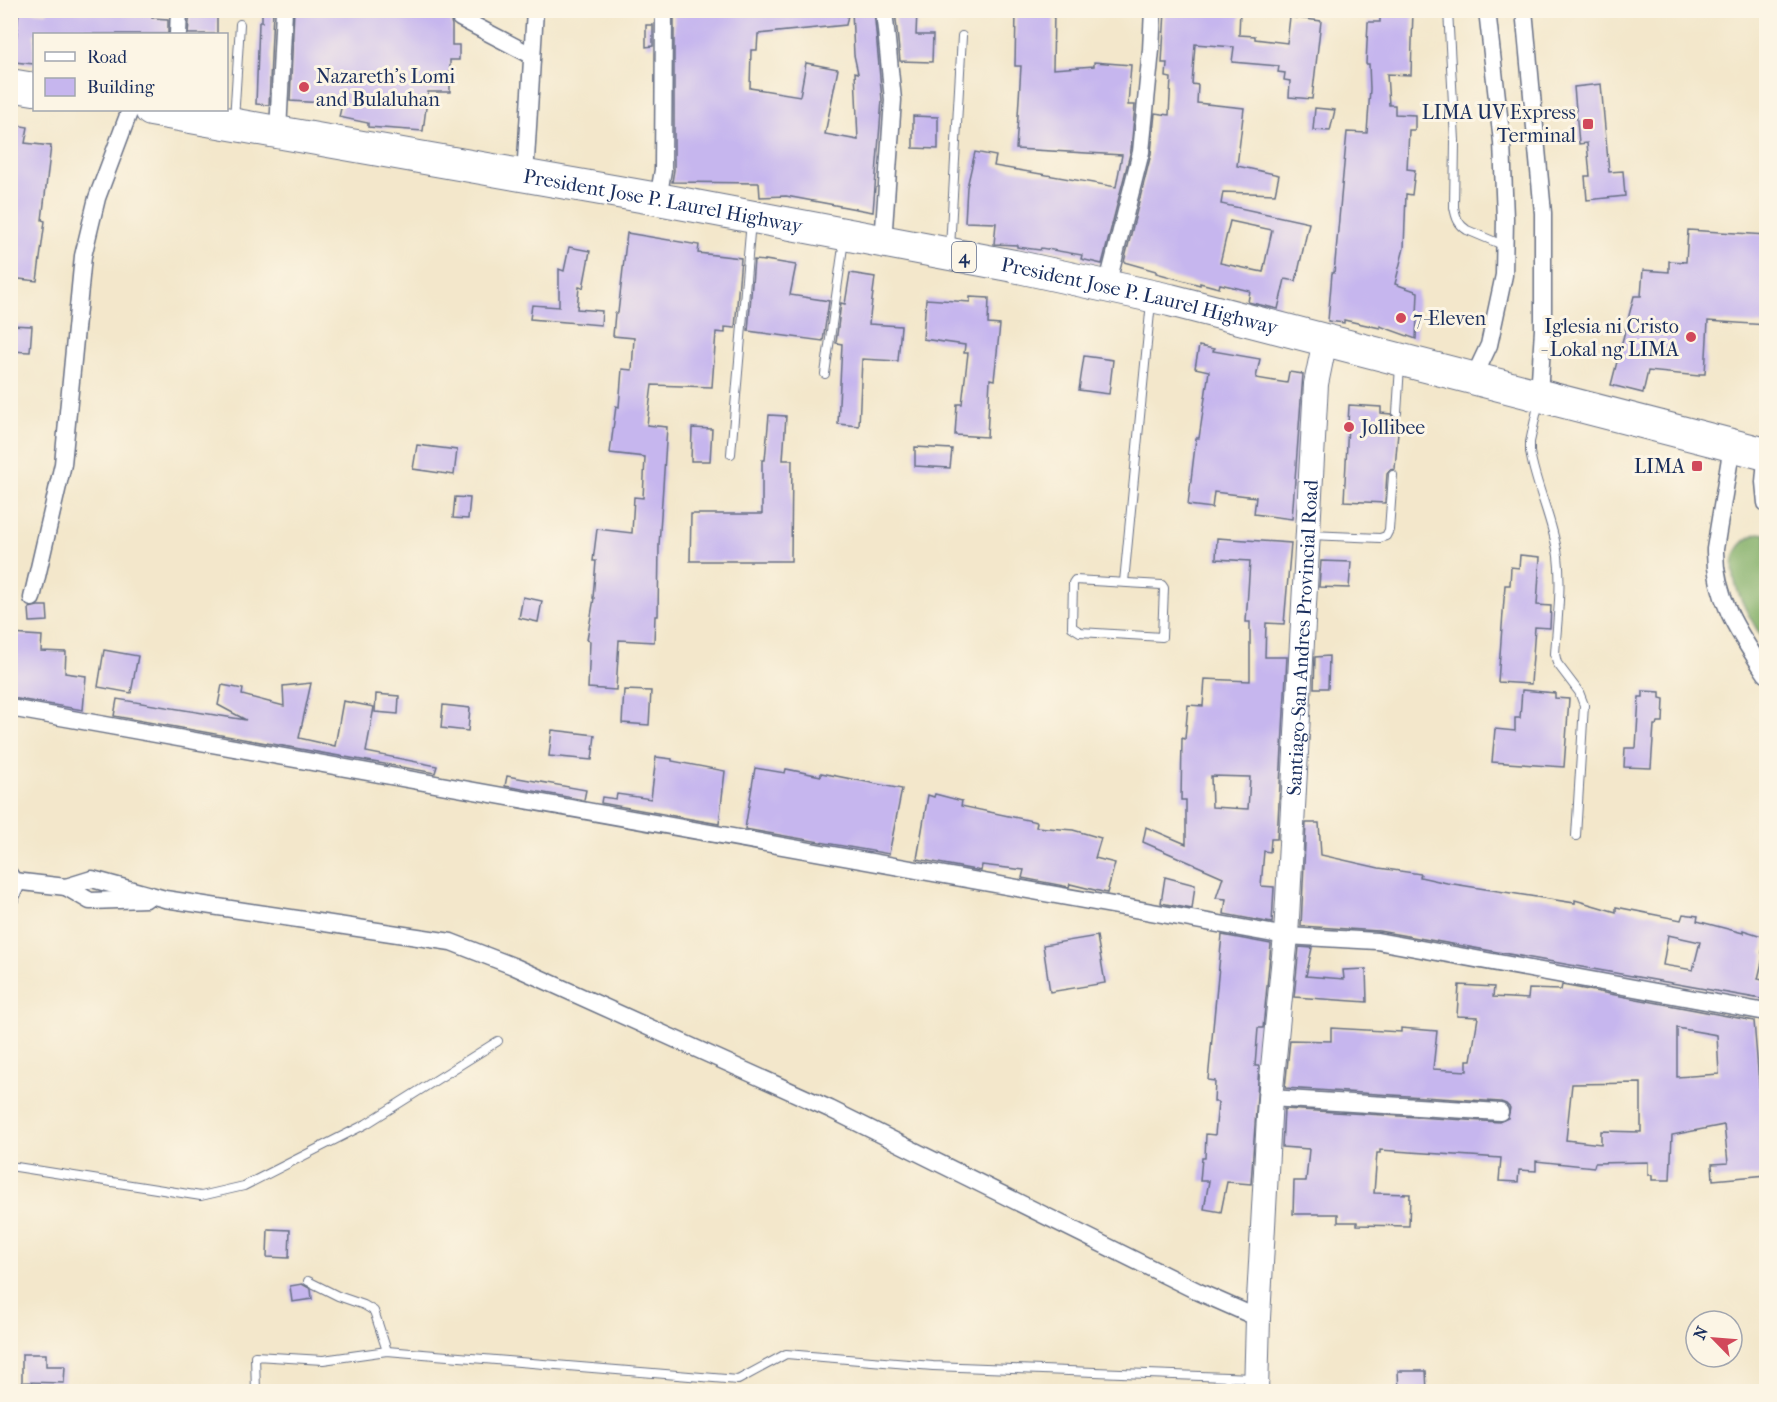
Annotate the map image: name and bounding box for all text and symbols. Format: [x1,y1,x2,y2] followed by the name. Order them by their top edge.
[33,33,228,111] legend
[87,47,127,68] text: Road
[316,65,455,111] place label: Nazareth's Lomi and Bulaluhan
[87,77,155,98] text: Building
[297,80,311,94] marker: Nazareth's Lomi and Bulaluhan
[1422,101,1576,147] place label: LIMA UV Express Terminal
[1581,117,1595,131] marker: LIMA UV Express Terminal
[522,165,806,238] street label: President Jose P. Laurel Highway
[952,242,976,272] road number: 4
[999,253,1281,340] street label: President Jose P. Laurel Highway
[1413,307,1487,330] place label: 7-Eleven
[1394,311,1408,325] marker: 7-Eleven
[1540,315,1680,361] place label: Iglesia ni Cristo - Lokal ng LIMA
[1684,330,1698,344] marker: Iglesia ni Cristo - Lokal ng LIMA
[1359,416,1425,439] place label: Jollibee
[1342,420,1356,434] marker: Jollibee
[1634,455,1686,478] place label: LIMA
[1690,459,1704,473] marker: LIMA
[1283,478,1323,796] street label: Santiago-San Andres Provincial Road
[1684,1309,1744,1369] north arrow
[1690,1323,1712,1342] text: N

